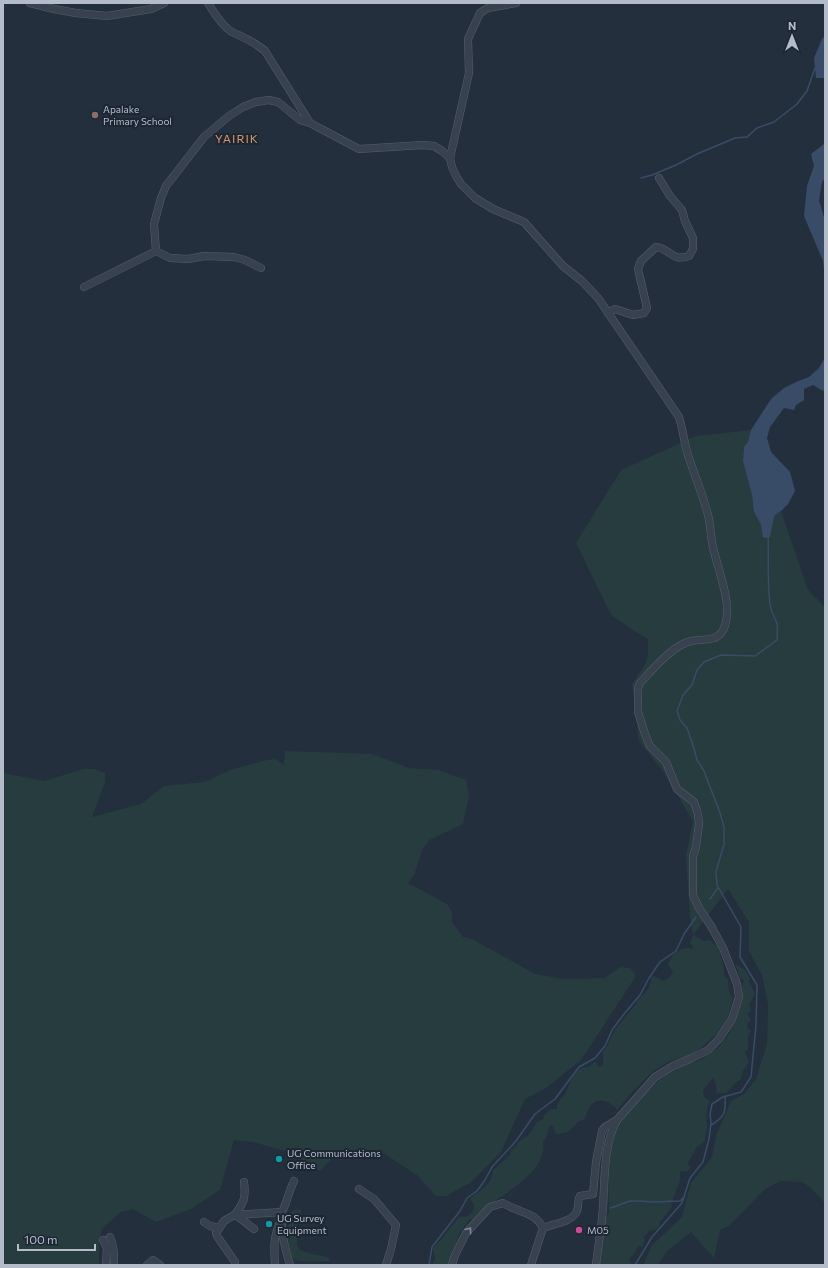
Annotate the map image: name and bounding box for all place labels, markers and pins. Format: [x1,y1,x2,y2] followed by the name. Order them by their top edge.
[103,103,172,127] place label: Apalake Primary School
[90,110,100,120] marker: Apalake Primary School
[287,1147,381,1171] place label: UG Communications Office
[274,1154,284,1164] marker: UG Communications Office
[277,1212,327,1236] place label: UG Survey Equipment
[264,1219,274,1229] marker: UG Survey Equipment
[587,1224,609,1236] place label: M05
[574,1225,584,1235] marker: M05

